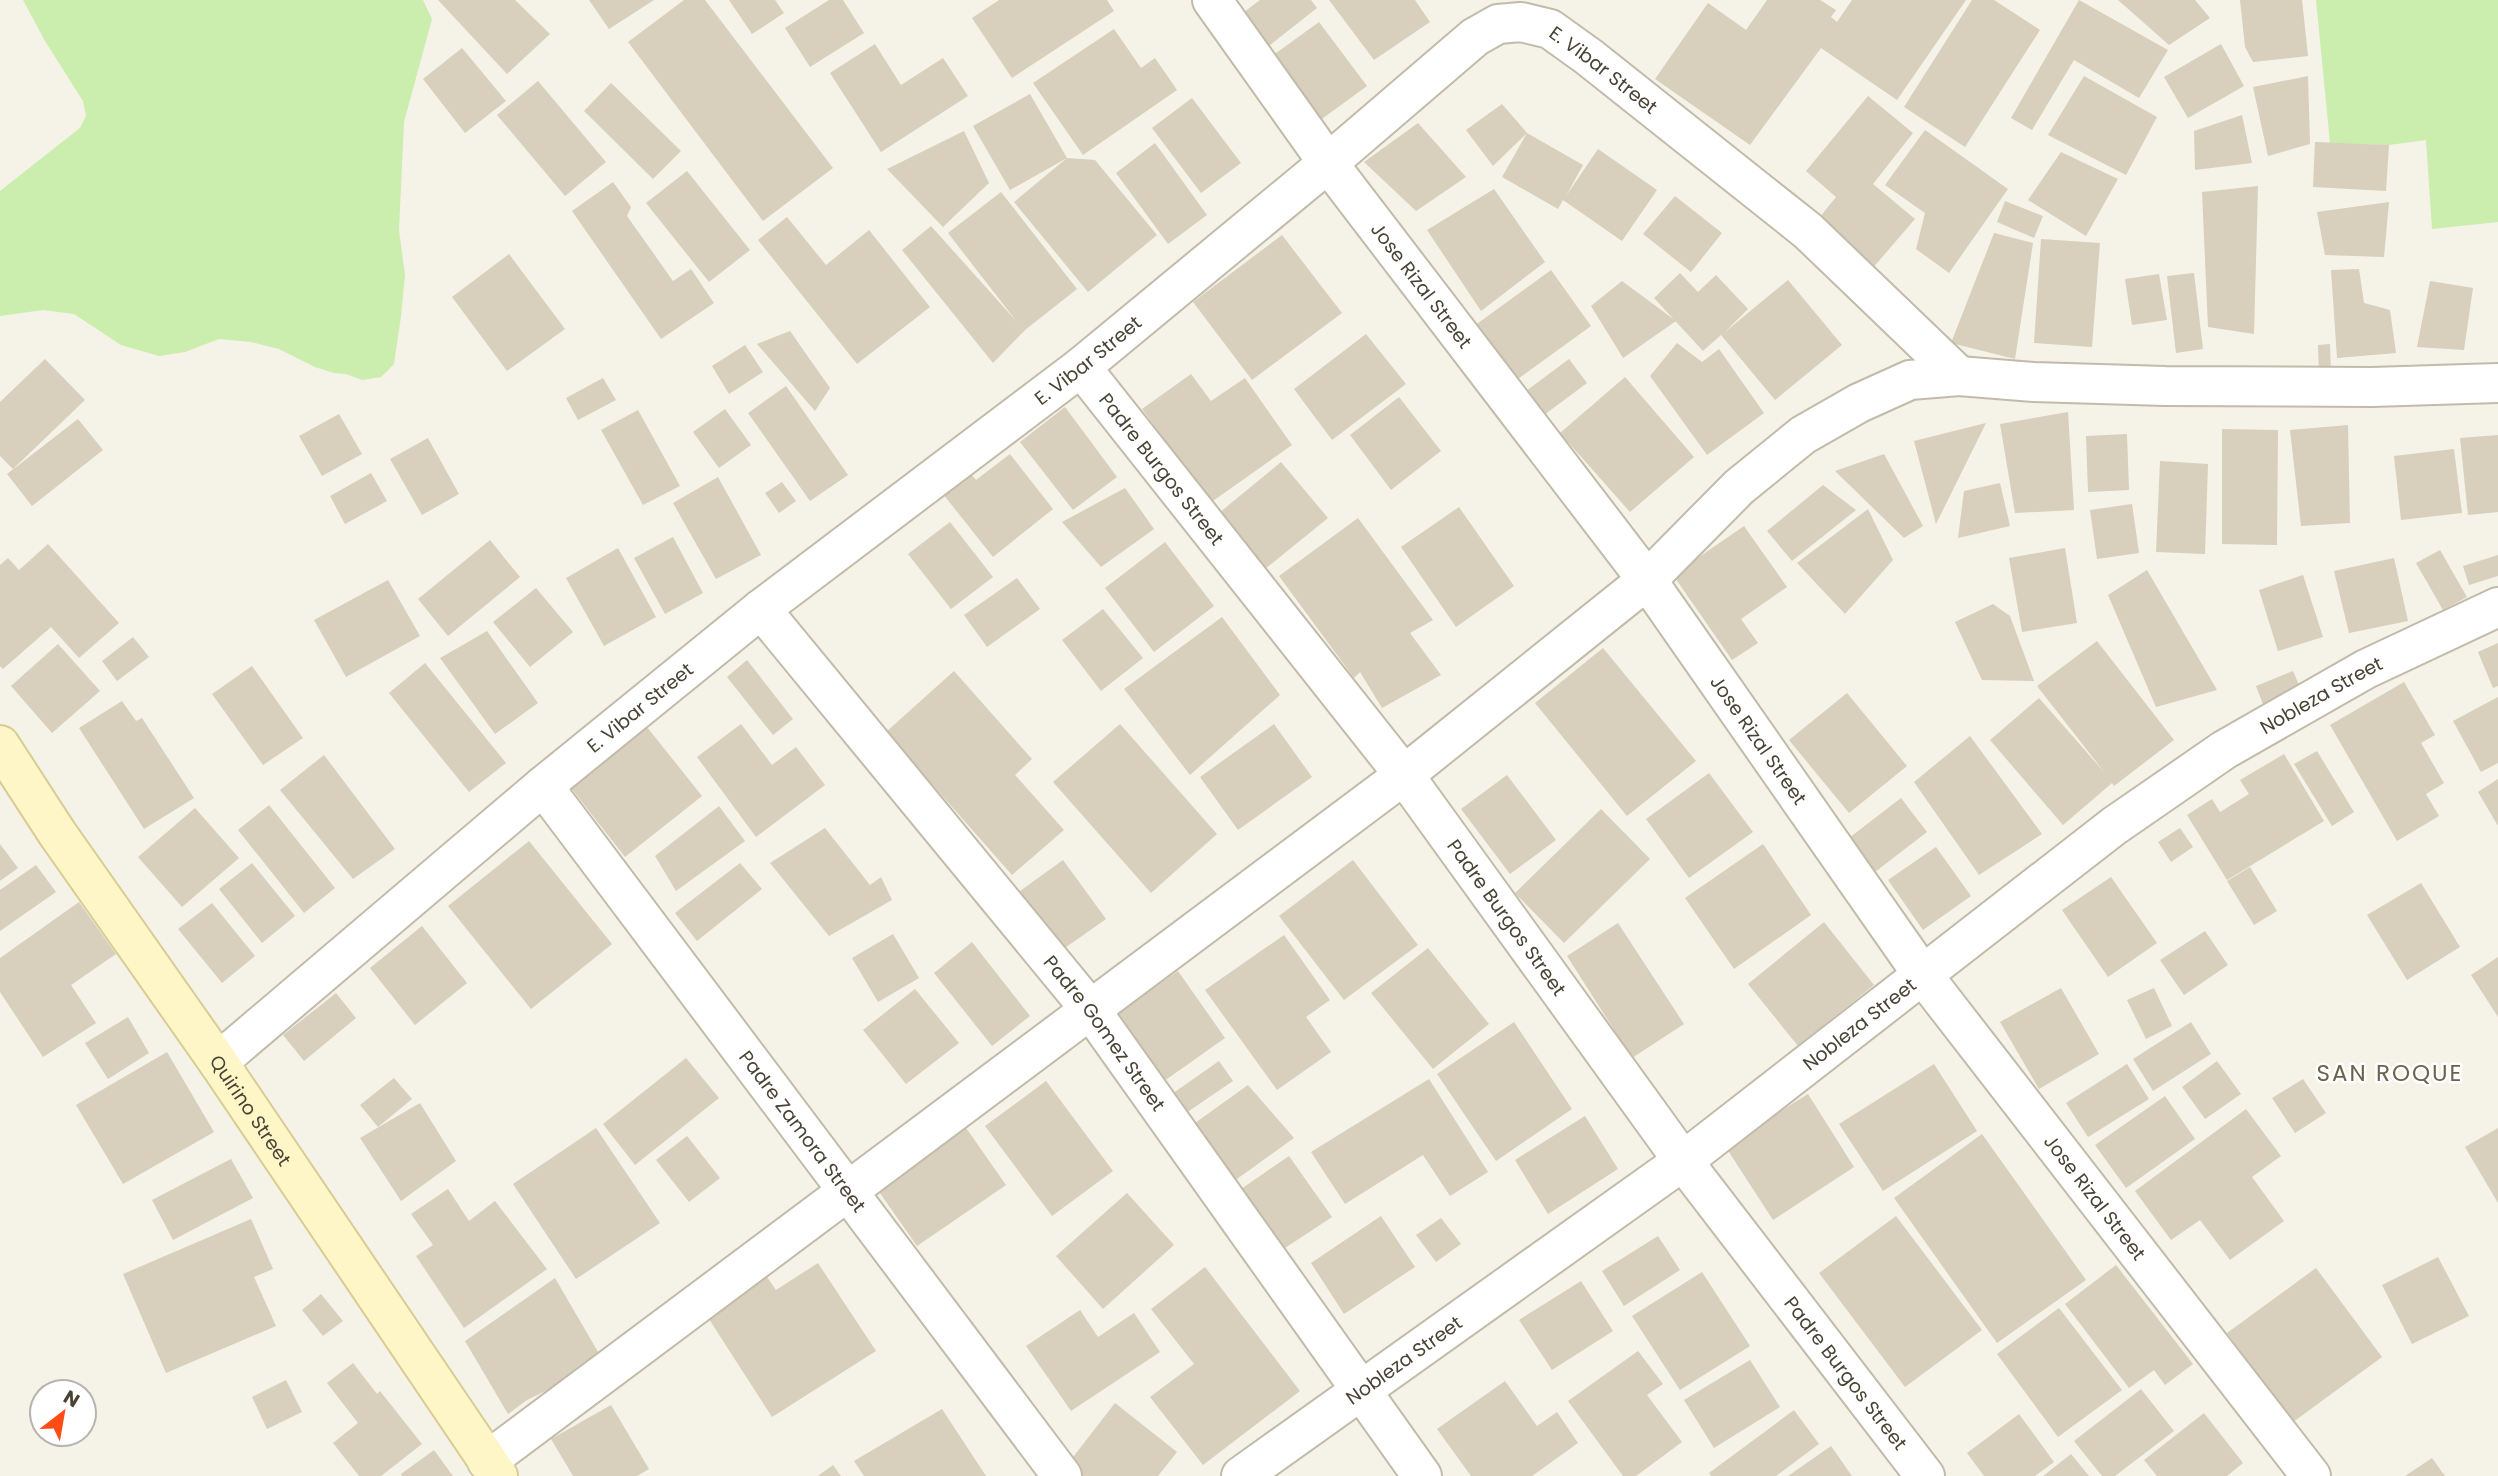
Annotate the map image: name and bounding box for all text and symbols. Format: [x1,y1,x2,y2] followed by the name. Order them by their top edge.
[1544,20,1663,120] street label: E. Vibar Street
[1364,217,1478,354] street label: Jose Rizal Street
[1029,309,1147,412] street label: E. Vibar Street
[1093,387,1230,551] street label: Padre Burgos Street
[2255,650,2387,741] street label: Nobleza Street
[581,656,699,759] street label: E. Vibar Street
[1704,670,1813,810] street label: Jose Rizal Street
[1441,834,1572,1001] street label: Padre Burgos Street
[1037,950,1171,1117] street label: Padre Gomez Street
[1797,972,1922,1077] street label: Nobleza Street
[733,1045,872,1218] street label: Padre Zamora Street
[203,1050,297,1171] street label: Quirino Street
[2317,1057,2463,1089] district label: SAN ROQUE
[2037,1129,2152,1266] street label: Jose Rizal Street
[1778,1291,1913,1456] street label: Padre Burgos Street
[1340,1310,1468,1411] street label: Nobleza Street
[28,1378,98,1448] north arrow
[58,1384,85,1414] text: N

